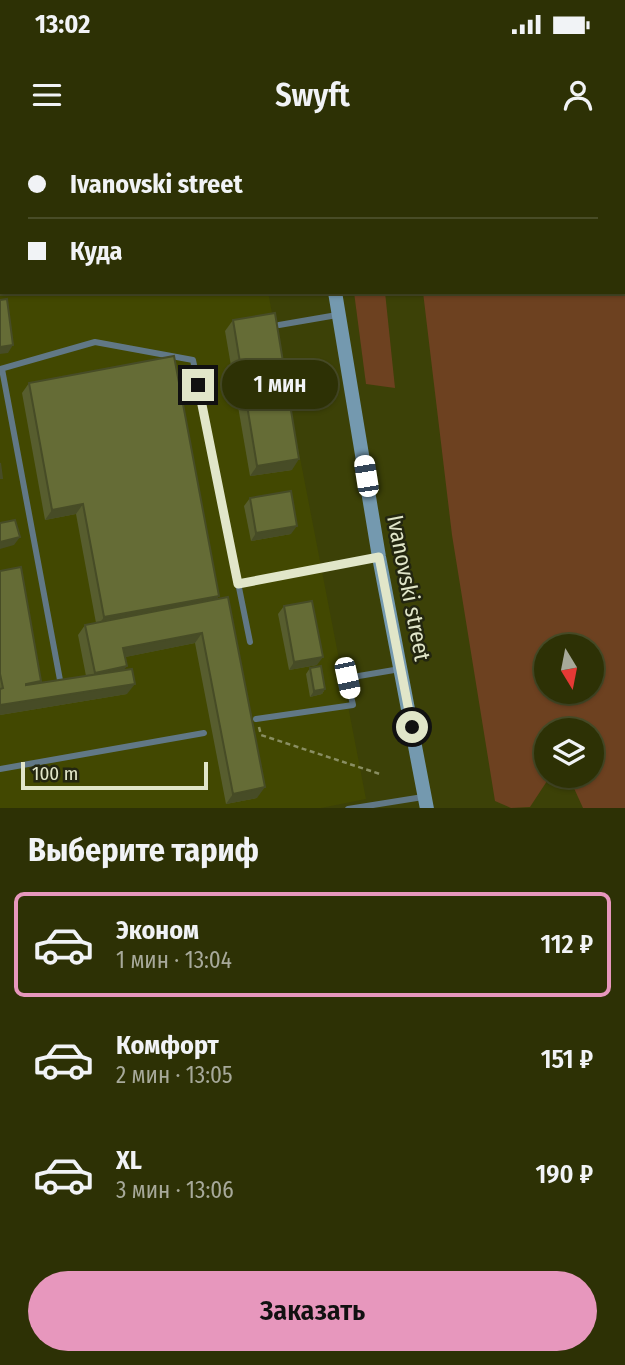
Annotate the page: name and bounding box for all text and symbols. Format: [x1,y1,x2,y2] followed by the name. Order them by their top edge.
[35,9,90,40] text: 13:02
[28,76,66,114] icon: menu
[275,76,350,114] text: Swyft
[559,76,597,114] icon: person
[70,169,243,200] text: Ivanovski street
[70,236,123,267] text: Куда
[222,360,338,410] callout: 1 мин
[182,369,214,401] route end
[253,370,307,398] text: 1 мин
[353,454,380,498] car
[381,513,437,664] street label: Ivanovski street
[534,634,604,704] north arrow
[534,634,604,788] map controls
[333,655,362,701] car
[396,711,428,743] route start
[534,718,604,788] button: layers
[21,760,208,791] scale bar
[32,762,78,785] text: 100 m
[28,831,259,869] text: Выберите тариф
[32,913,95,976] icon: car
[116,915,199,946] text: Эконом
[540,929,593,960] text: 112 ₽
[116,946,232,974] text: 1 мин · 13:04
[32,1028,95,1091] icon: car
[116,1030,219,1061] text: Комфорт
[541,1044,593,1075] text: 151 ₽
[116,1061,233,1089] text: 2 мин · 13:05
[32,1143,95,1206] icon: car
[116,1145,142,1176] text: XL
[536,1159,593,1190] text: 190 ₽
[116,1176,234,1204] text: 3 мин · 13:06
[28,1271,597,1351] button: Заказать

